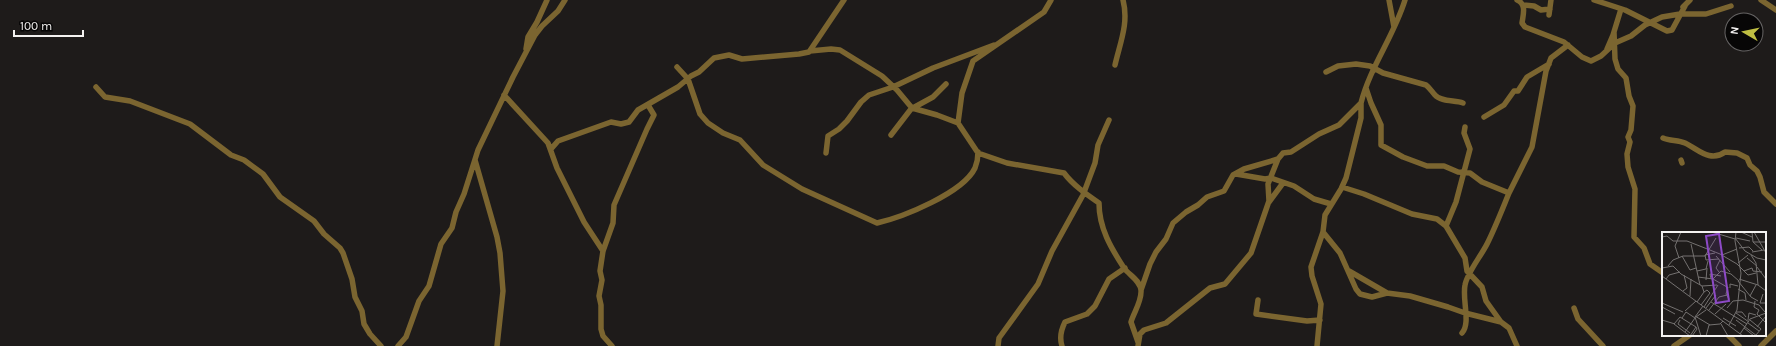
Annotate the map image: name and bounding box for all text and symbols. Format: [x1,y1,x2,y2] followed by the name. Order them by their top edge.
[14,12,83,38] scale bar
[1724,12,1764,52] north arrow
[20,19,52,33] text: 100 m
[1728,26,1742,35] text: N
[1662,232,1766,336] inset map

